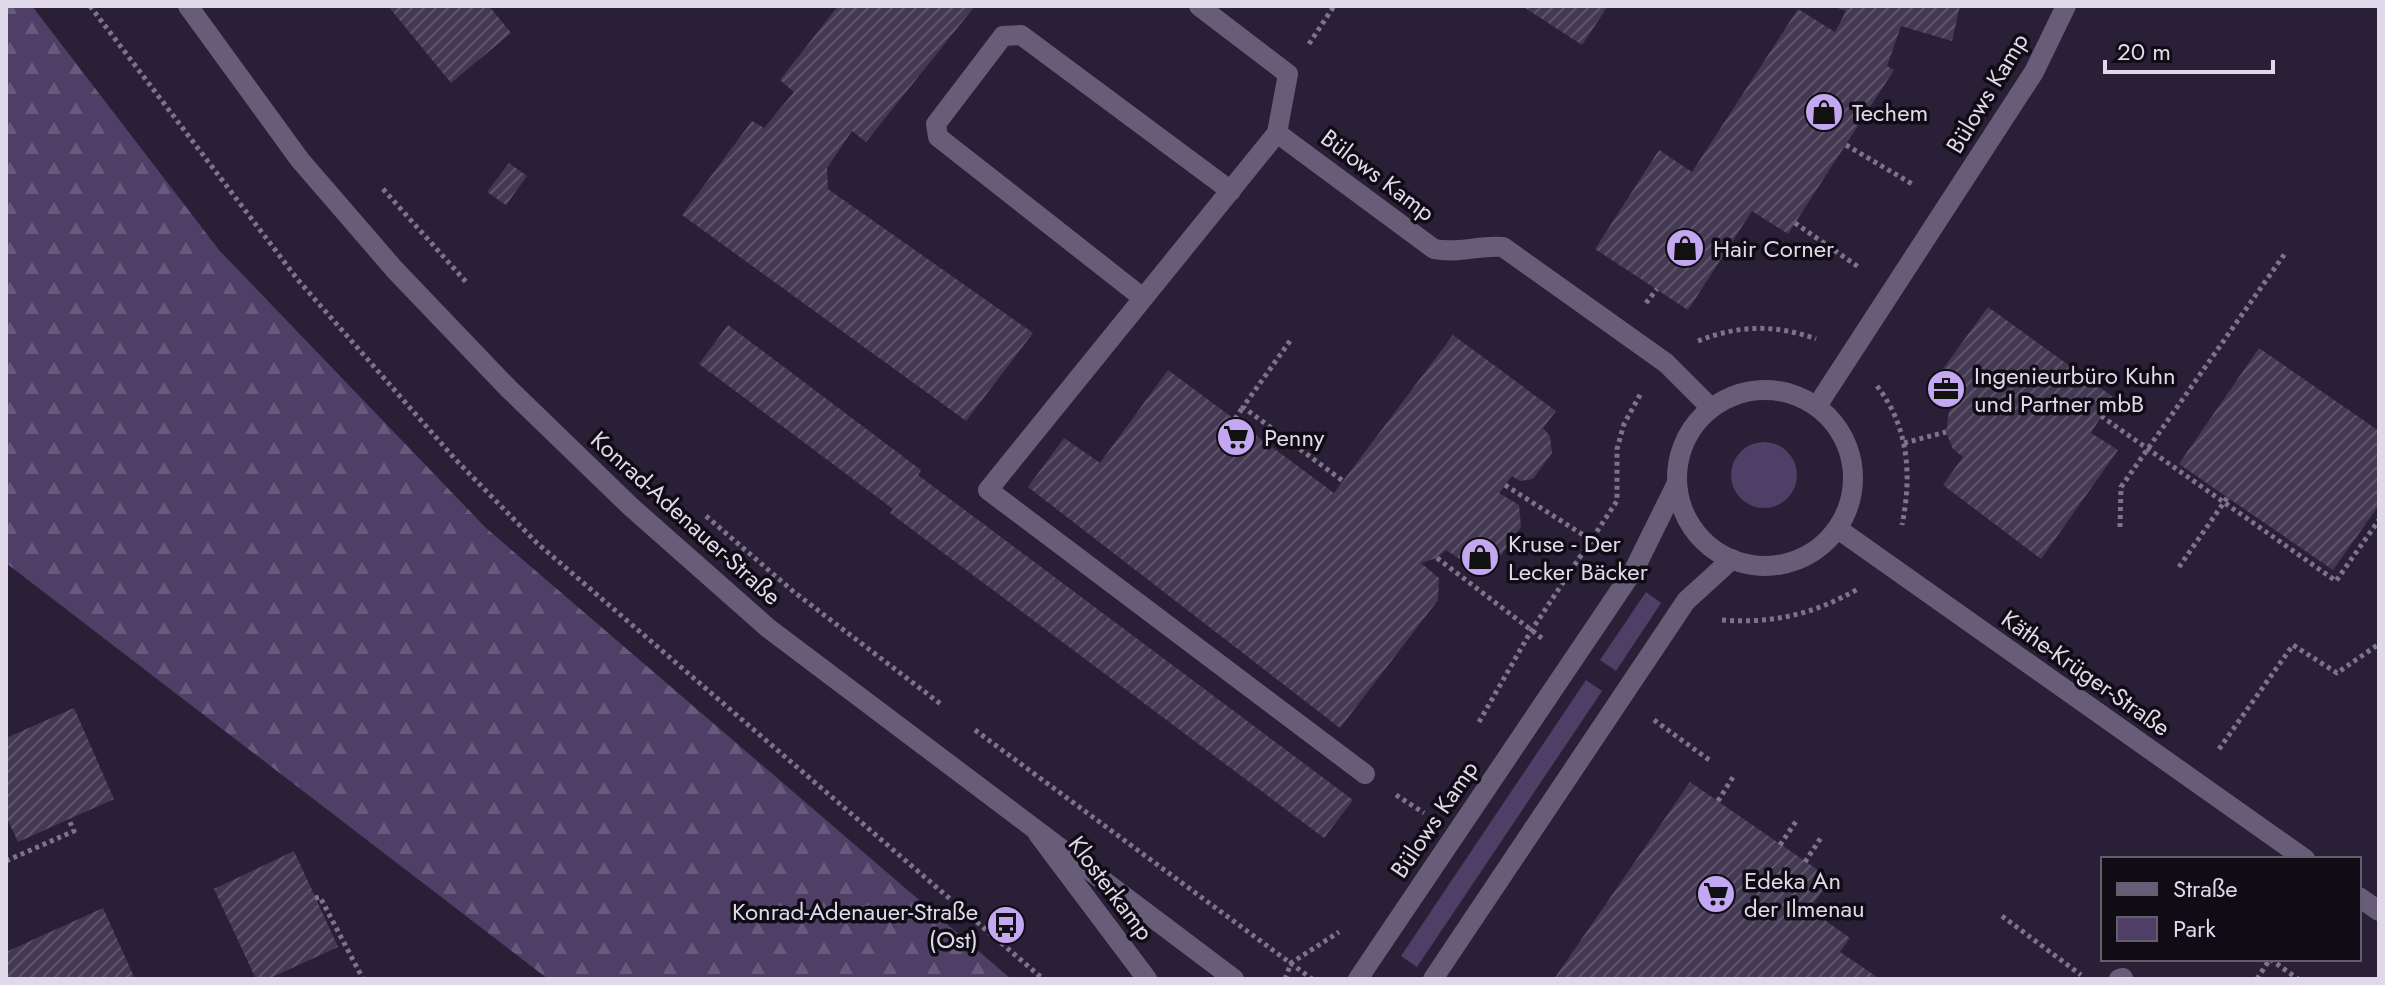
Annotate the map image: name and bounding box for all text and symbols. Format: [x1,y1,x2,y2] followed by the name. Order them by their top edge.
[2105,24,2273,74] scale bar
[1937,26,2037,160] street label: Bülows Kamp
[2117,34,2171,69] text: 20 m
[1803,91,1845,133] shop icon: Techem
[1852,95,1928,130] place label: Techem
[1314,120,1442,230] street label: Bülows Kamp
[1664,227,1706,269] shop icon: Hair Corner
[1713,231,1835,266] place label: Hair Corner
[1974,358,2176,421] place label: Ingenieurbüro Kuhn und Partner mbB
[1925,368,1967,410] office icon: Ingenieurbüro Kuhn und Partner mbB
[1215,416,1257,458] supermarket icon: Penny
[1264,420,1325,455] place label: Penny
[583,423,789,613] street label: Konrad-Adenauer-Straße
[1508,526,1649,589] place label: Kruse - Der Lecker Bäcker
[1459,536,1501,578] shop icon: Kruse - Der Lecker Bäcker
[1994,602,2178,744] street label: Käthe-Krüger-Straße
[1382,753,1486,885] street label: Bülows Kamp
[1060,828,1162,948] street label: Klosterkamp
[2101,857,2361,961] legend
[1744,863,1865,926] place label: Edeka An der Ilmenau
[2173,871,2238,906] text: Straße
[1695,873,1737,915] supermarket icon: Edeka An der Ilmenau
[732,894,978,957] place label: Konrad-Adenauer-Straße (Ost)
[985,904,1027,946] bus stop icon: Konrad-Adenauer-Straße (Ost)
[2173,911,2216,946] text: Park

